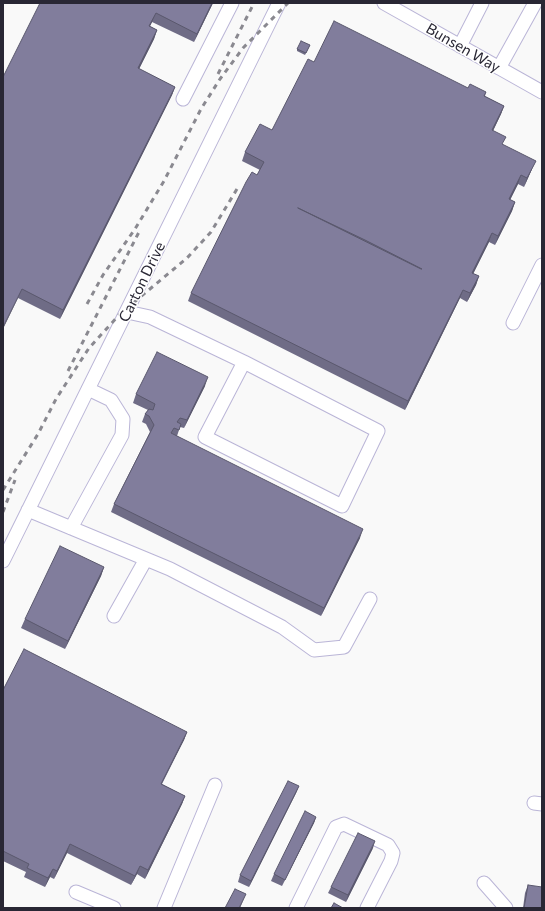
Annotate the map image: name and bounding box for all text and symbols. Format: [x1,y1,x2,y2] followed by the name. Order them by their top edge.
[423,20,503,76] street label: Bunsen Way
[115,239,169,325] street label: Carton Drive

